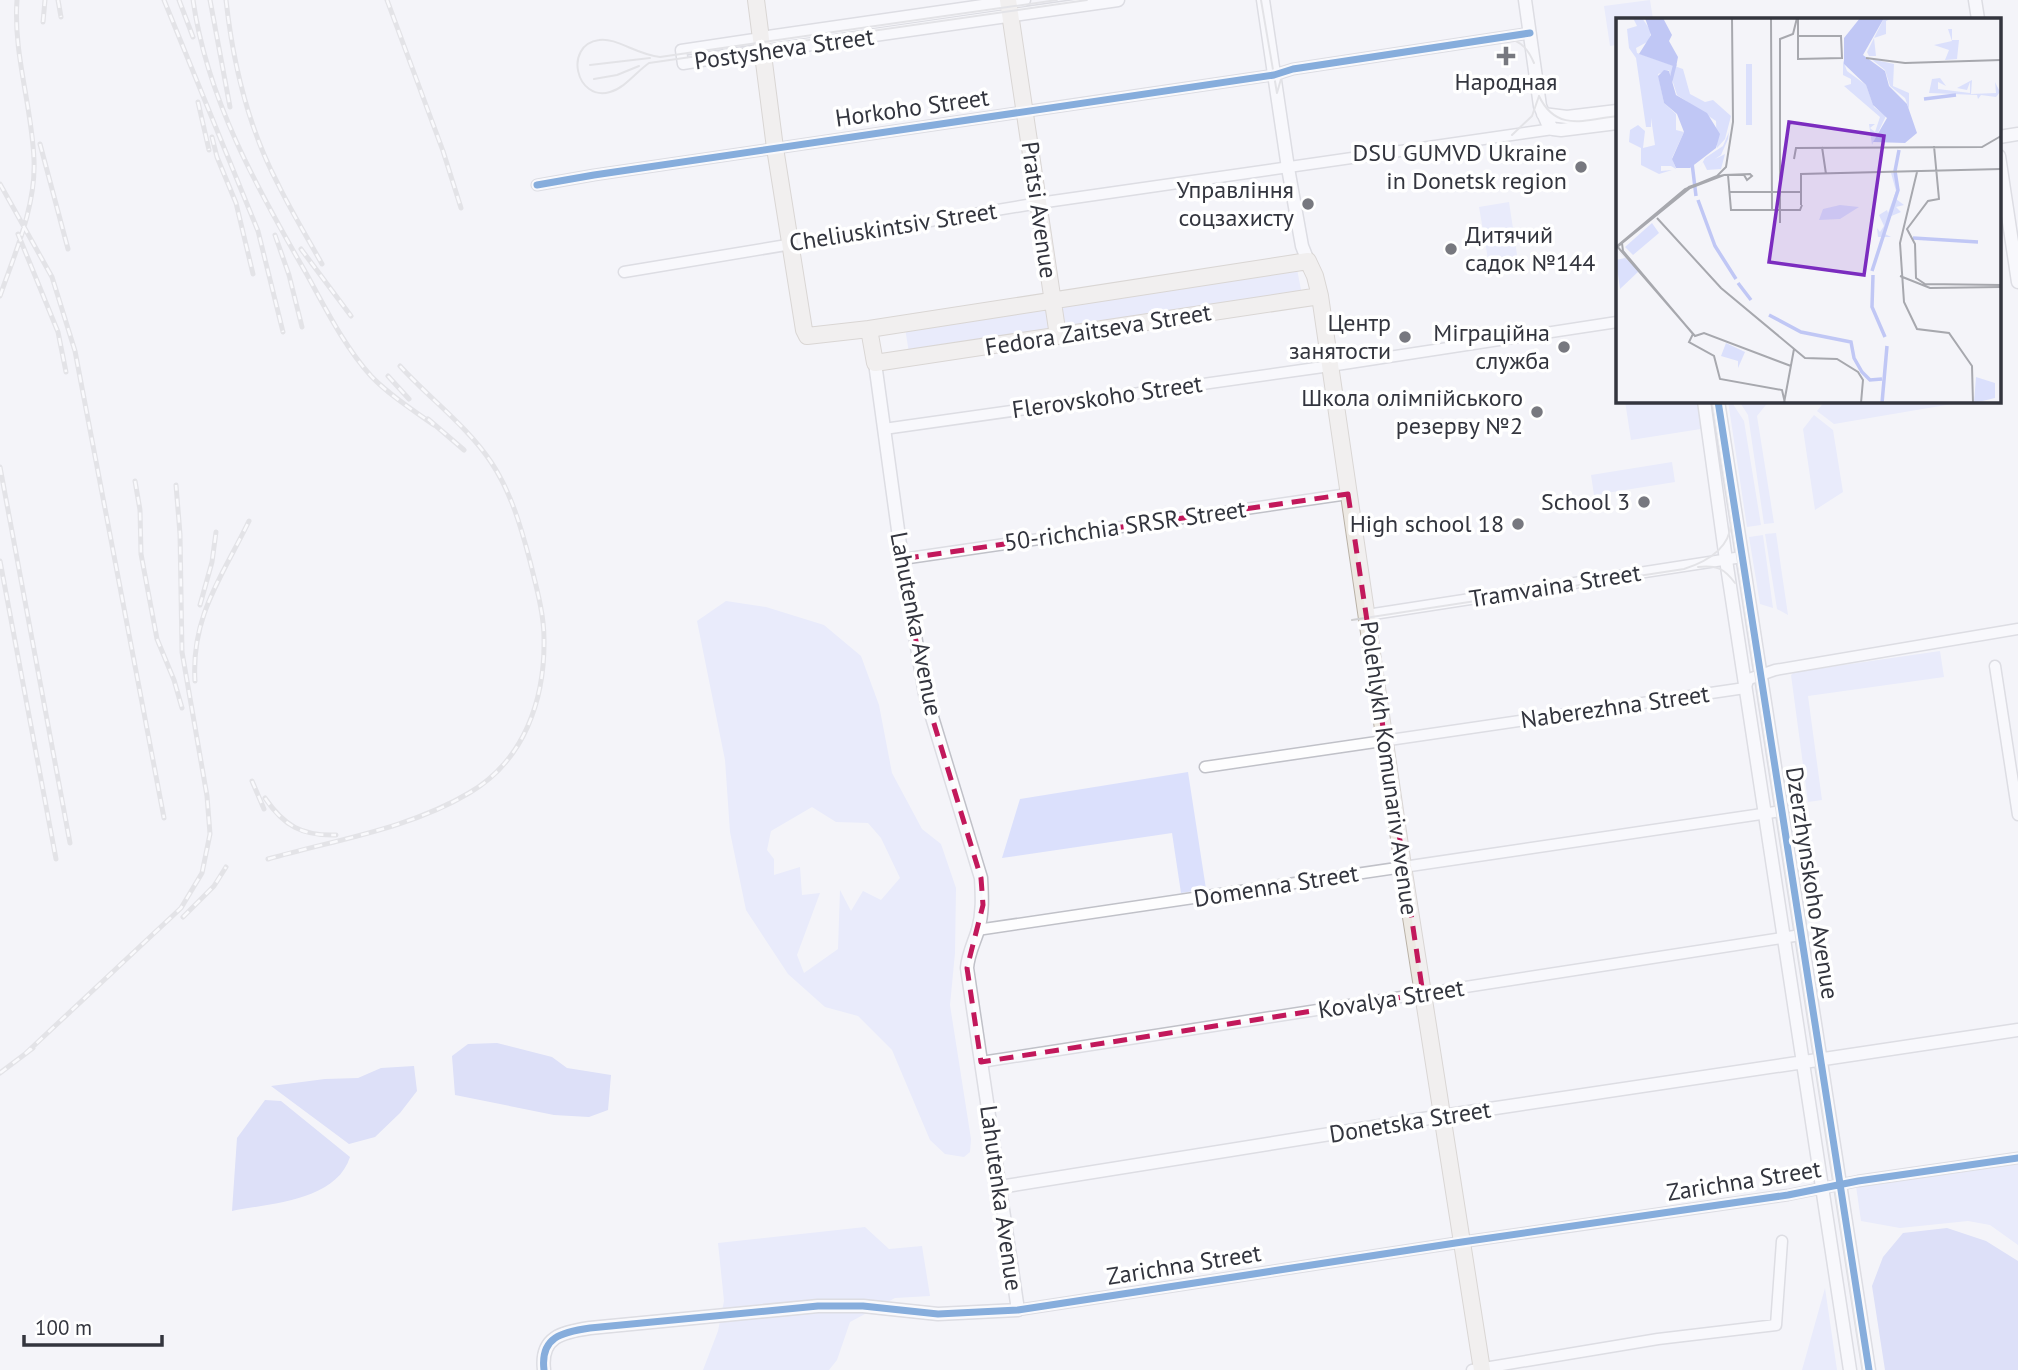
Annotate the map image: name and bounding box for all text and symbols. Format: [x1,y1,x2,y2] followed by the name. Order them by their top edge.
[1616,18,2000,402] inset map
[692,21,876,76] street label: Postysheva Street
[1498,48,1514,64] marker: Народная
[1455,66,1557,97] place label: Народная
[833,81,991,134] street label: Horkoho Street
[1352,137,1567,196] place label: DSU GUMVD Ukraine in Donetsk region
[1015,139,1064,280] street label: Pratsi Avenue
[1573,159,1589,175] marker: DSU GUMVD Ukraine in Donetsk region
[1176,174,1294,233] place label: Управління соцзахисту
[787,195,999,258] street label: Cheliuskintsiv Street
[1300,196,1316,212] marker: Управління соцзахисту
[1465,219,1595,278] place label: Дитячий садок №144
[1443,241,1459,257] marker: Дитячий садок №144
[983,296,1213,363] street label: Fedora Zaitseva Street
[1289,307,1391,366] place label: Центр занятости
[1433,317,1550,376] place label: Міграційна служба
[1397,329,1413,345] marker: Центр занятости
[1556,339,1572,355] marker: Міграційна служба
[1010,368,1204,425] street label: Flerovskoho Street
[1301,382,1523,441] place label: Школа олімпійського резерву №2
[1529,404,1545,420] marker: Школа олімпійського резерву №2
[1541,486,1630,517] place label: School 3
[1002,493,1248,558] street label: 50-richchia SRSR Street
[1636,494,1652,510] marker: School 3
[1350,508,1504,539] place label: High school 18
[1510,516,1526,532] marker: High school 18
[883,529,950,719] street label: Lahutenka Avenue
[1467,557,1643,614] street label: Tramvaina Street
[1354,619,1425,917] street label: Polehlykh Komunariv Avenue
[1519,678,1711,735] street label: Naberezhna Street
[1779,765,1846,1001] street label: Dzerzhynskoho Avenue
[1191,857,1360,914] street label: Domenna Street
[1316,972,1466,1025] street label: Kovalya Street
[1327,1093,1493,1150] street label: Donetska Street
[973,1103,1030,1293] street label: Lahutenka Avenue
[1665,1153,1823,1208] street label: Zarichna Street
[1105,1237,1263,1292] street label: Zarichna Street
[24,1304,163,1348] scale bar
[35,1314,92,1341] text: 100 m

